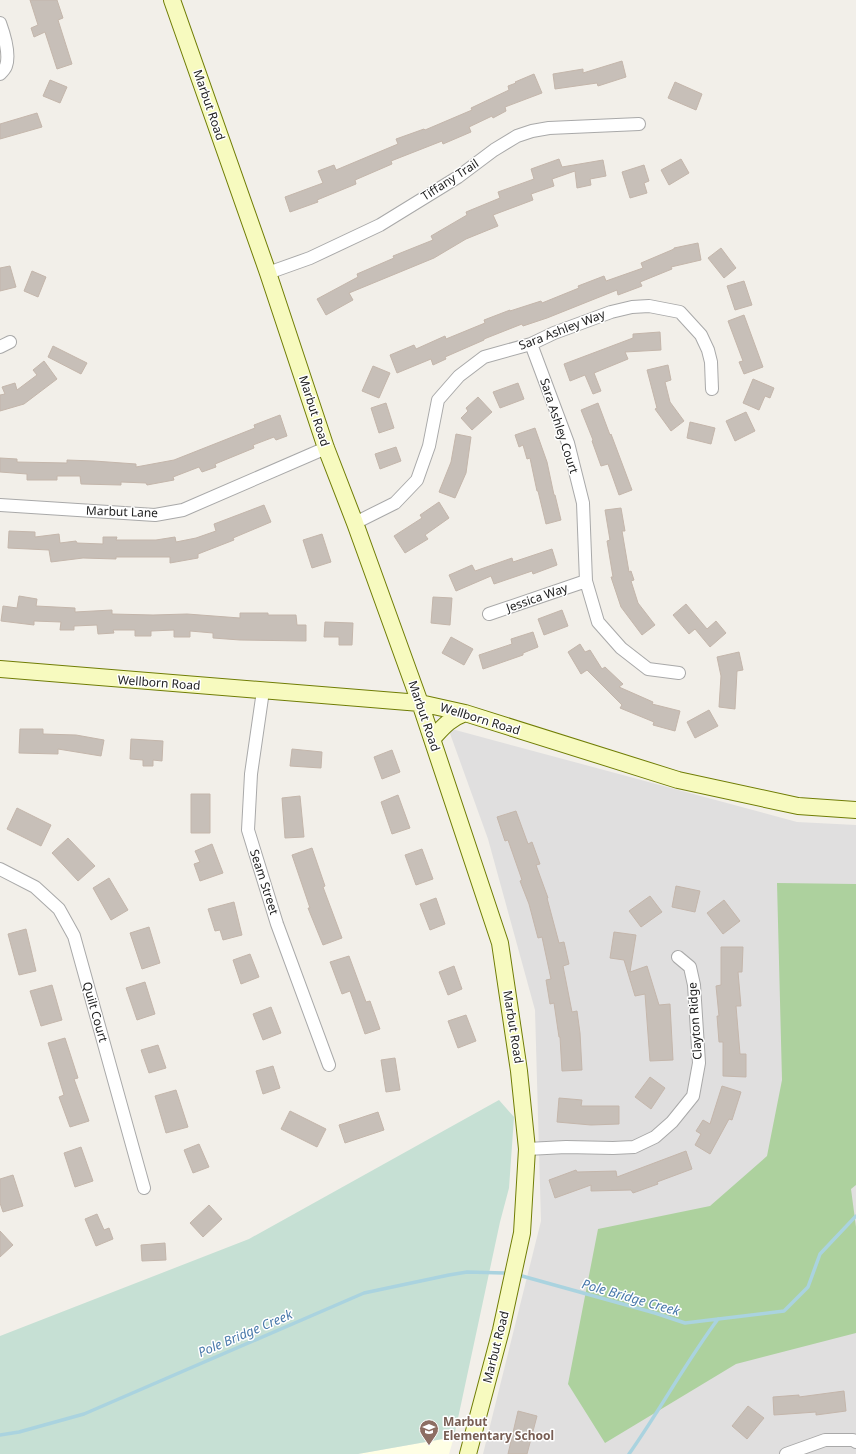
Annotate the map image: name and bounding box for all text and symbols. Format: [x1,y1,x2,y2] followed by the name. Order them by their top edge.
[189,67,230,142] street label: Marbut Road
[418,155,482,204] street label: Tiffany Trail
[516,305,608,354] street label: Sara Ashley Way
[295,373,334,449] street label: Marbut Road
[536,376,583,476] street label: Sara Ashley Court
[86,502,159,521] street label: Marbut Lane
[503,579,571,616] street label: Jessica Way
[117,671,201,694] street label: Wellborn Road
[404,678,445,753] street label: Marbut Road
[438,698,522,739] street label: Wellborn Road
[246,847,283,917] street label: Seam Street
[79,980,112,1045] street label: Quilt Court
[683,981,706,1060] street label: Clayton Ridge
[499,989,528,1065] street label: Marbut Road
[580,1274,683,1320] water label: Pole Bridge Creek
[195,1305,296,1361] water label: Pole Bridge Creek
[478,1309,513,1385] street label: Marbut Road
[443,1413,554,1444] place label: Marbut Elementary School
[418,1418,440,1446] school or university icon: Marbut Elementary School

